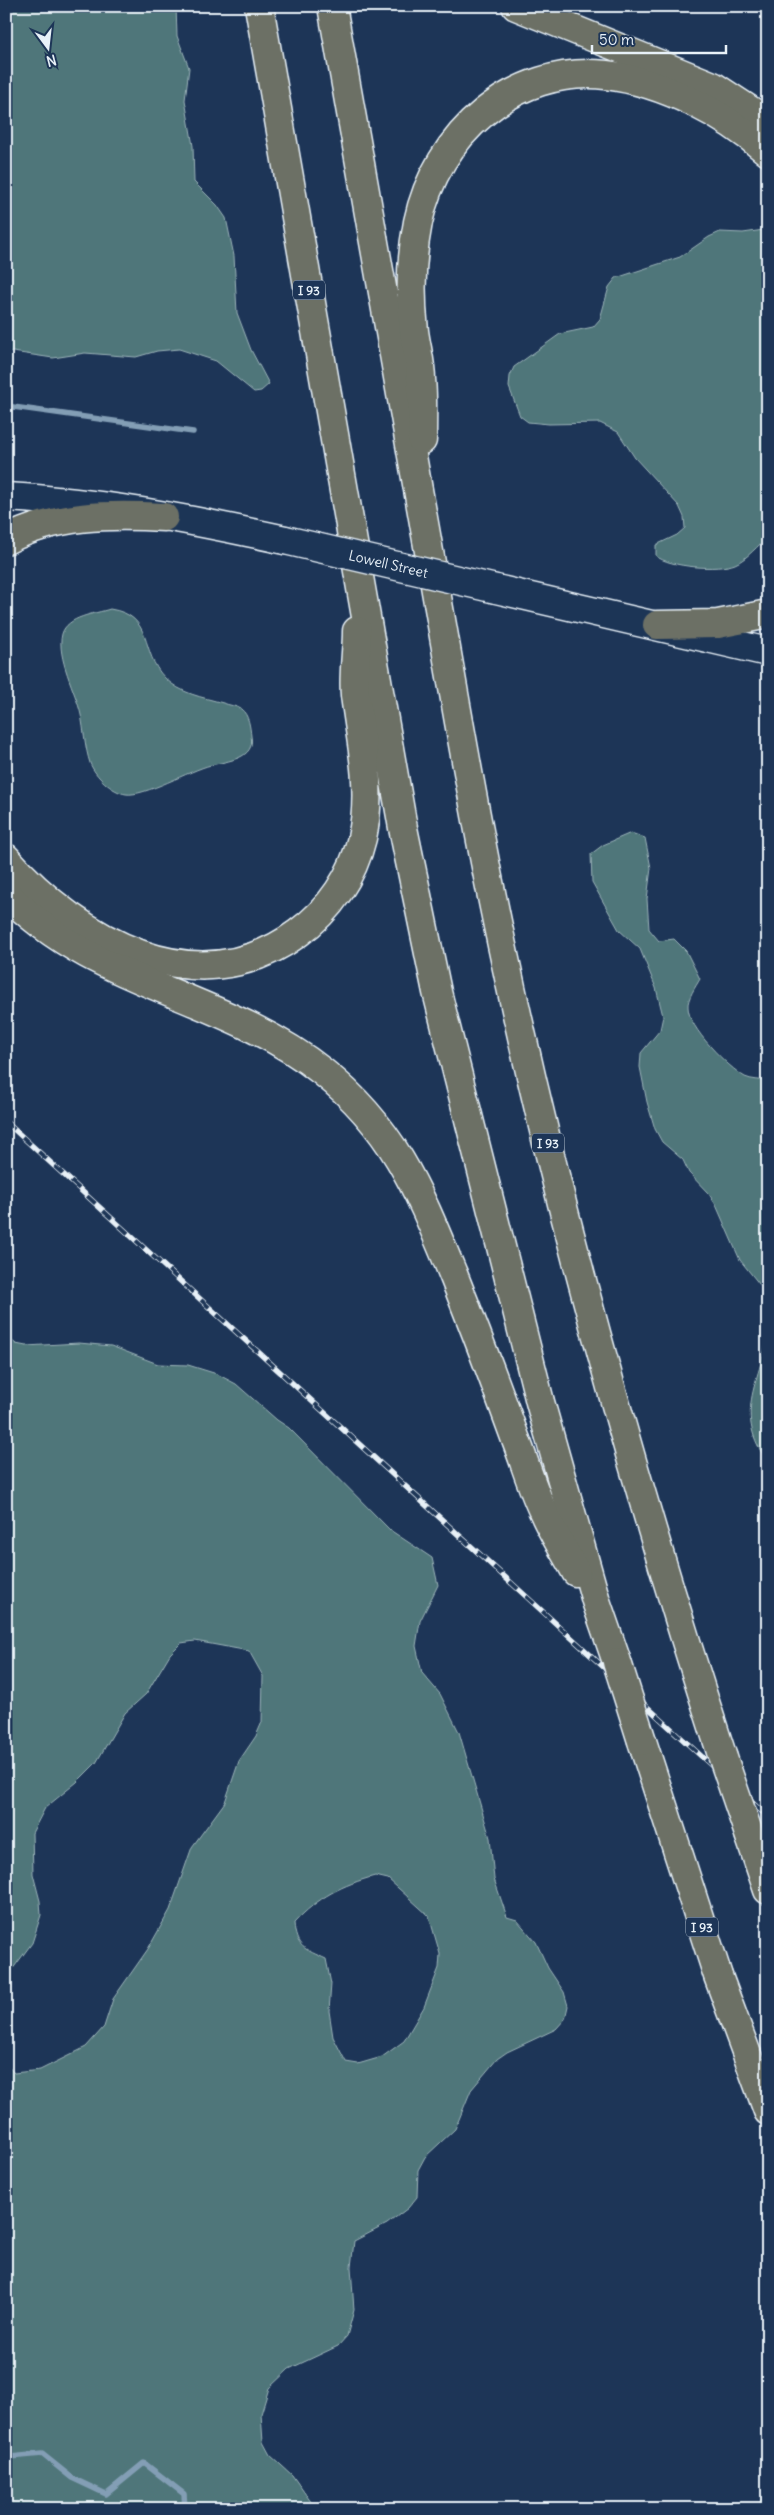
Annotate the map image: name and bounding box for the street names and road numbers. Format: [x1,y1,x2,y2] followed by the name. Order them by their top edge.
[293,280,325,300] road number: I 93
[347,546,430,582] street label: Lowell Street
[532,1134,564,1152] road number: I 93
[686,1918,718,1936] road number: I 93

